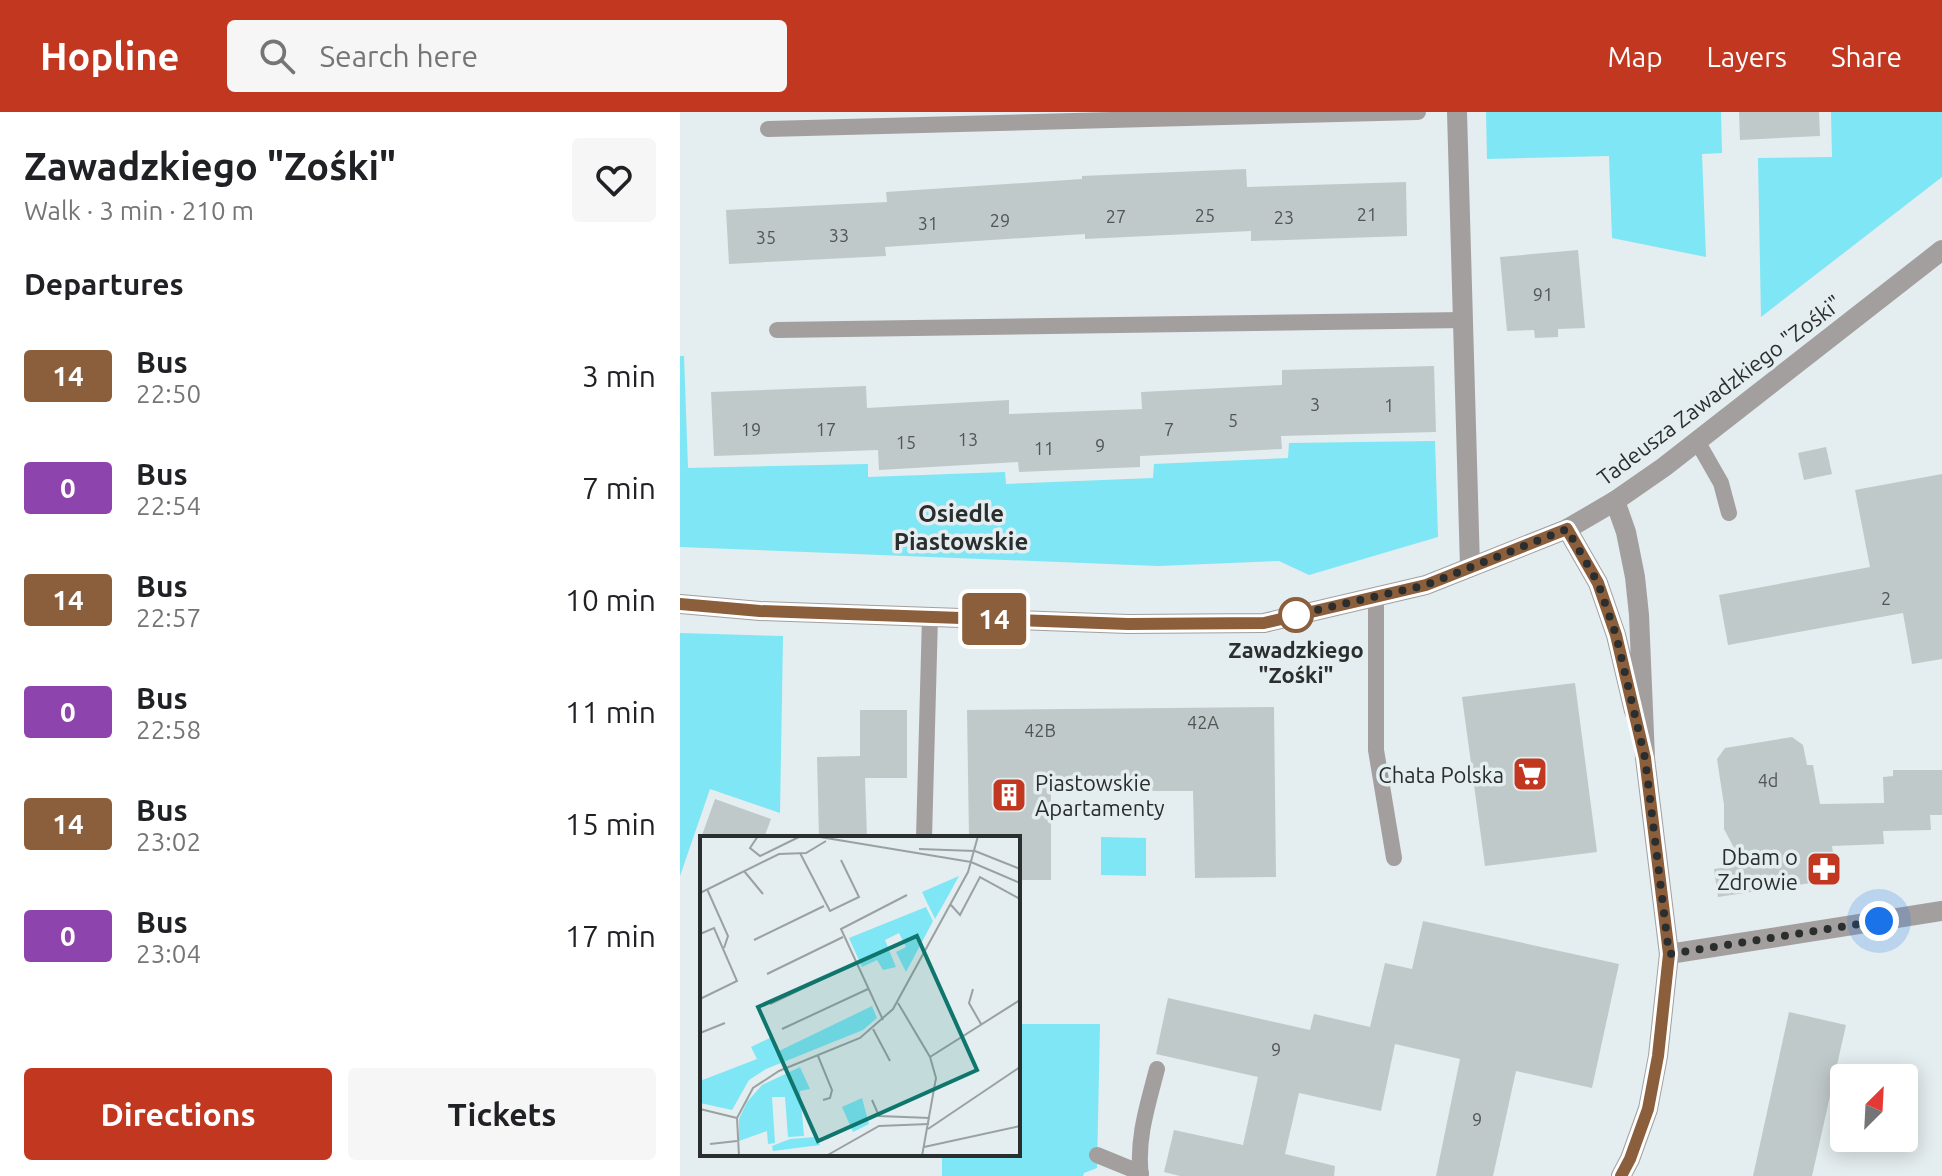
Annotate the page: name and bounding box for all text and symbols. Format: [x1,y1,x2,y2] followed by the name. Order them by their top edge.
[227,20,787,92] search box
[255,34,299,78] icon: search
[40,35,179,77] text: Hopline
[319,39,478,73] text: Search here
[1607,41,1663,72] text: Map
[1707,41,1787,72] text: Layers
[1831,41,1902,72] text: Share
[572,138,656,222] button: heart
[24,145,396,187] text: Zawadzkiego "Zośki"
[24,196,254,225] text: Walk · 3 min · 210 m
[1357,204,1377,224] house number: 21
[1195,205,1215,225] house number: 25
[1106,206,1126,226] house number: 27
[1274,207,1294,227] house number: 23
[990,210,1010,230] house number: 29
[918,213,938,233] house number: 31
[829,225,849,245] house number: 33
[756,227,776,247] house number: 35
[24,267,184,301] text: Departures
[1533,284,1553,304] house number: 91
[1592,290,1846,490] street label: Tadeusza Zawadzkiego "Zośki"
[136,345,188,379] text: Bus
[582,359,656,393] text: 3 min
[52,360,84,391] text: 14
[136,379,201,408] text: 22:50
[1310,394,1320,414] house number: 3
[1384,395,1394,415] house number: 1
[1228,410,1238,430] house number: 5
[741,419,761,439] house number: 19
[816,419,836,439] house number: 17
[1164,419,1174,439] house number: 7
[958,429,978,449] house number: 13
[896,432,916,452] house number: 15
[1095,435,1105,455] house number: 9
[1034,438,1054,458] house number: 11
[136,457,188,491] text: Bus
[582,471,656,505] text: 7 min
[60,472,76,503] text: 0
[136,491,201,520] text: 22:54
[894,500,1028,555] district label: Osiedle Piastowskie
[136,569,188,603] text: Bus
[565,583,656,617] text: 10 min
[52,584,84,615] text: 14
[1881,588,1891,608] house number: 2
[958,593,1030,645] line badge: 14
[1279,598,1313,632] marker: Zawadzkiego "Zośki"
[136,603,201,632] text: 22:57
[978,603,1010,634] text: 14
[1228,637,1364,687] place label: Zawadzkiego "Zośki"
[136,681,188,715] text: Bus
[565,695,656,729] text: 11 min
[60,696,76,727] text: 0
[1187,712,1219,732] house number: 42A
[136,715,201,744] text: 22:58
[1024,720,1056,740] house number: 42B
[1511,755,1549,793] supermarket icon: Chata Polska
[1378,762,1504,787] place label: Chata Polska
[1035,770,1165,820] place label: Piastowskie Apartamenty
[1758,770,1778,790] house number: 4d
[990,776,1028,814] building icon: Piastowskie Apartamenty
[136,793,188,827] text: Bus
[565,807,656,841] text: 15 min
[52,808,84,839] text: 14
[136,827,201,856] text: 23:02
[700,836,1020,1156] inset map
[1717,844,1798,894] place label: Dbam o Zdrowie
[1805,850,1843,888] pharmacy icon: Dbam o Zdrowie
[1859,901,1899,941] your location
[136,905,188,939] text: Bus
[565,919,656,953] text: 17 min
[60,920,76,951] text: 0
[136,939,201,968] text: 23:04
[1271,1039,1281,1059] house number: 9
[1830,1064,1918,1152] north arrow
[1830,1064,1918,1152] map controls
[24,1068,332,1160] button: Directions
[348,1068,656,1160] button: Tickets
[1472,1109,1482,1129] house number: 9

